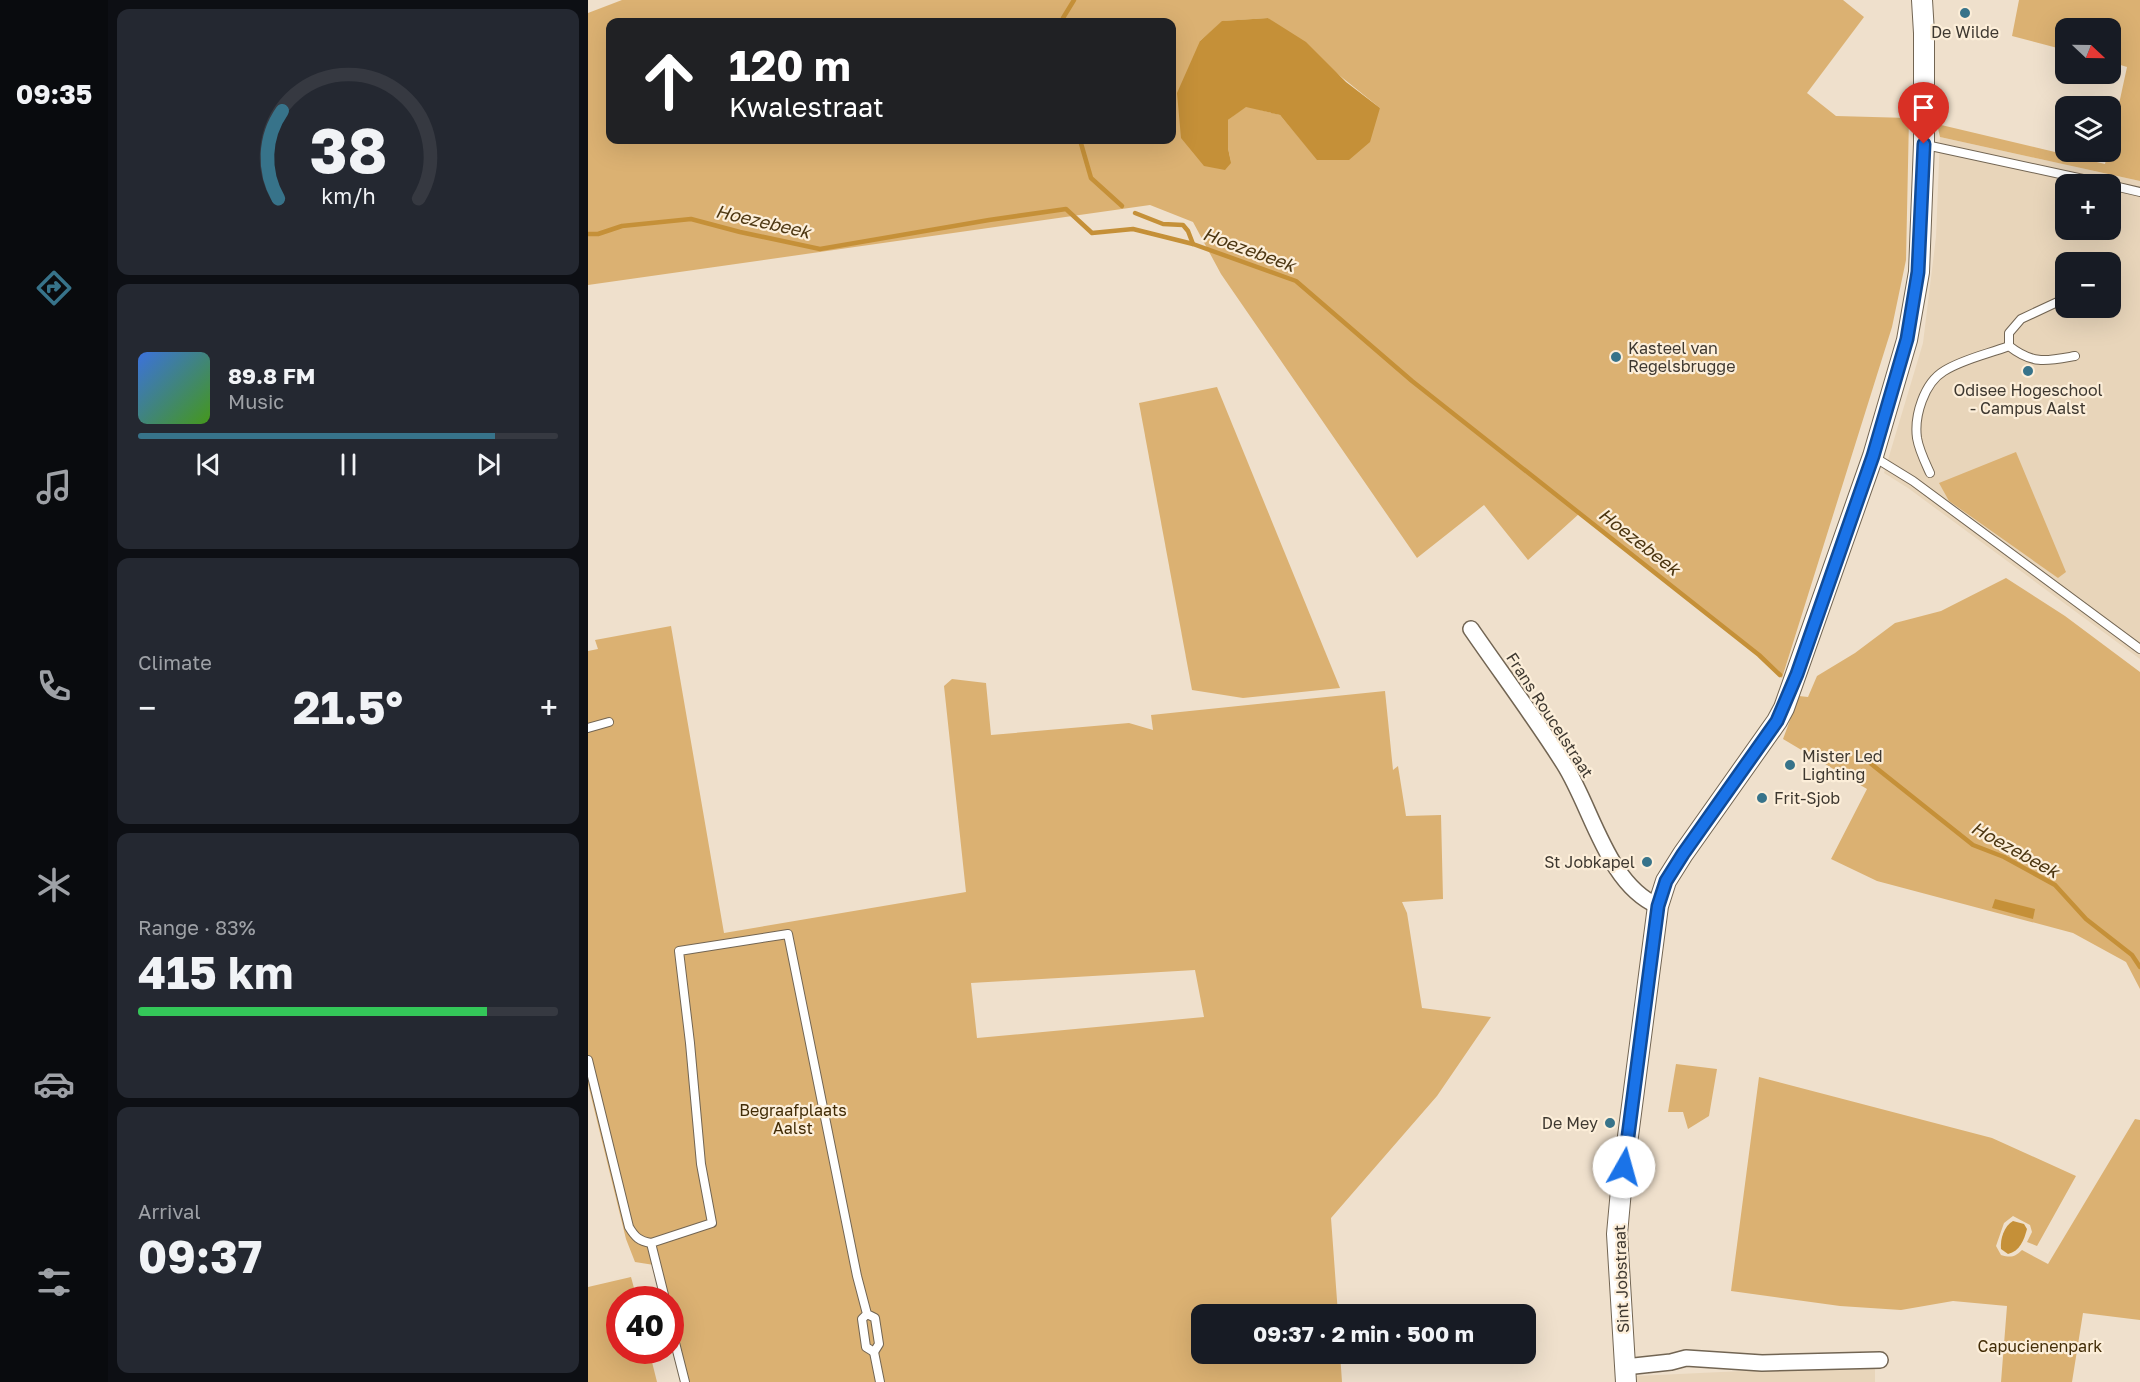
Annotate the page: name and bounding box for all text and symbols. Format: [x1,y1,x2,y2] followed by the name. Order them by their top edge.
[1958,6,1972,20] marker: De Wilde
[2055,18,2121,84] north arrow
[2055,18,2121,318] map controls
[1931,22,1999,42] place label: De Wilde
[729,40,851,90] text: 120 m
[630,42,708,120] icon: ahead
[16,78,92,110] text: 09:35
[1898,82,1949,144] pin
[729,91,884,123] text: Kwalestraat
[1907,91,1940,124] icon: arrive
[2055,96,2121,162] button: layers
[309,112,387,187] text: 38
[2055,174,2121,240] button: +
[321,183,375,209] text: km/h
[714,199,815,243] water label: Hoezebeek
[1200,222,1300,277] water label: Hoezebeek
[2055,252,2121,318] button: −
[33,267,75,309] icon: directions
[1628,338,1735,376] place label: Kasteel van Regelsbrugge
[1609,350,1623,364] marker: Kasteel van Regelsbrugge
[228,362,315,389] text: 89.8 FM
[2021,364,2035,378] marker: Odisee Hogeschool - Campus Aalst
[1953,380,2103,418] place label: Odisee Hogeschool - Campus Aalst
[228,389,284,413] text: Music
[192,448,225,481] icon: previous
[332,448,365,481] icon: pause
[472,448,505,481] icon: next
[33,466,75,508] icon: music
[1595,503,1686,581] water label: Hoezebeek
[1502,649,1598,781] street label: Frans Roucelstraat
[138,650,212,674] text: Climate
[33,665,75,707] icon: phone
[293,680,403,734] text: 21.5°
[138,688,156,727] text: −
[540,688,558,727] text: +
[1802,746,1883,784] place label: Mister Led Lighting
[1783,758,1797,772] marker: Mister Led Lighting
[1774,788,1840,808] place label: Frit-Sjob
[1755,791,1769,805] marker: Frit-Sjob
[1968,816,2065,883] water label: Hoezebeek
[1544,852,1635,872] place label: St Jobkapel
[1640,855,1654,869] marker: St Jobkapel
[33,864,75,906] icon: climate
[138,915,256,939] text: Range · 83%
[138,945,293,999] text: 415 km
[33,1063,75,1105] icon: car
[739,1100,847,1138] park label: Begraafplaats Aalst
[1542,1113,1598,1133] place label: De Mey
[1603,1116,1617,1130] marker: De Mey
[1592,1135,1656,1199] position arrow
[138,1199,201,1223] text: Arrival
[1609,1225,1633,1333] street label: Sint Jobstraat
[138,1229,262,1283] text: 09:37
[33,1261,75,1303] icon: filters
[606,1286,684,1364] speed limit sign: 40
[1253,1320,1474,1347] text: 09:37 · 2 min · 500 m
[1978,1336,2102,1356] park label: Capucienenpark

